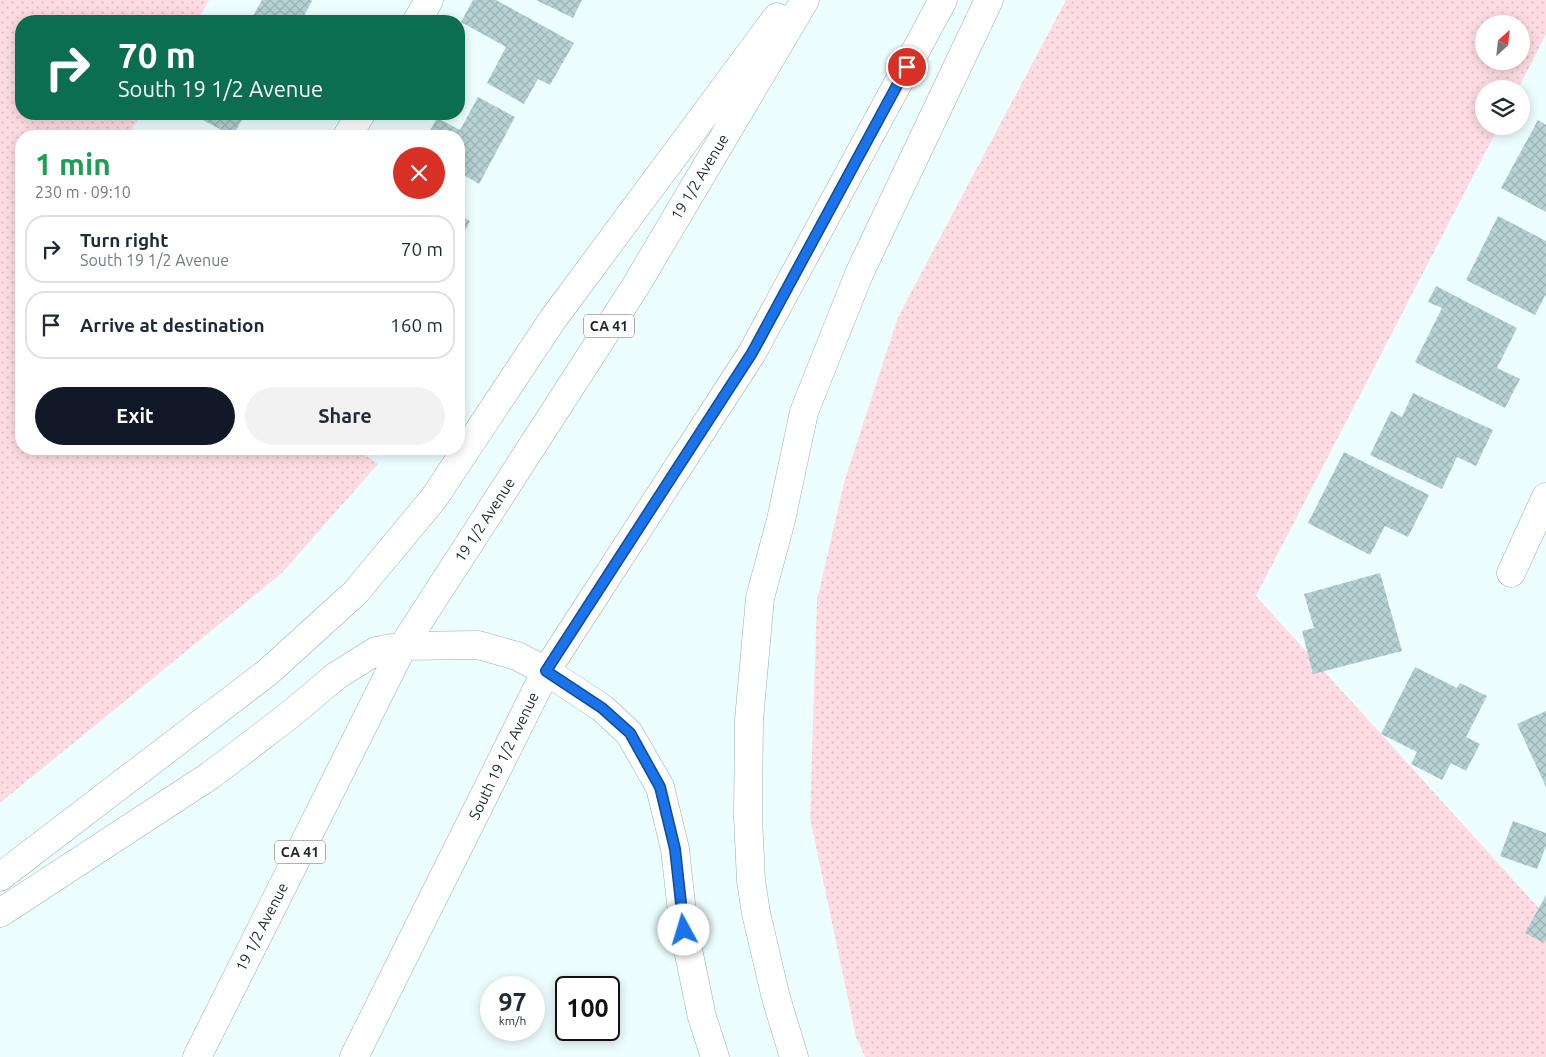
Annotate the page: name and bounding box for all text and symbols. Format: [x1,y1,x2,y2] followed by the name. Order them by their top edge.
[1475,15,1530,70] north arrow
[1475,15,1530,135] map controls
[35,35,100,100] icon: right
[118,35,196,75] text: 70 m
[886,46,928,88] pin
[893,53,921,81] icon: arrive
[118,76,323,101] text: South 19 1/2 Avenue
[1475,80,1530,135] button: layers
[667,131,732,223] street label: 19 1/2 Avenue
[35,147,111,181] text: 1 min
[393,147,445,199] button: close
[35,183,131,201] text: 230 m · 09:10
[80,229,168,251] text: Turn right
[37,235,65,263] icon: right
[401,238,443,260] text: 70 m
[80,251,229,269] text: South 19 1/2 Avenue
[37,311,65,339] icon: arrive
[80,314,265,336] text: Arrive at destination
[390,314,443,336] text: 160 m
[584,314,634,338] road number: CA 41
[35,387,235,445] button: Exit
[245,387,445,445] button: Share
[451,475,518,565] street label: 19 1/2 Avenue
[465,689,542,822] street label: South 19 1/2 Avenue
[275,840,325,864] road number: CA 41
[232,880,291,974] street label: 19 1/2 Avenue
[657,903,709,955] position arrow
[555,976,620,1041] speed limit sign: 100
[498,988,527,1016] text: 97
[499,1014,526,1027] text: km/h

